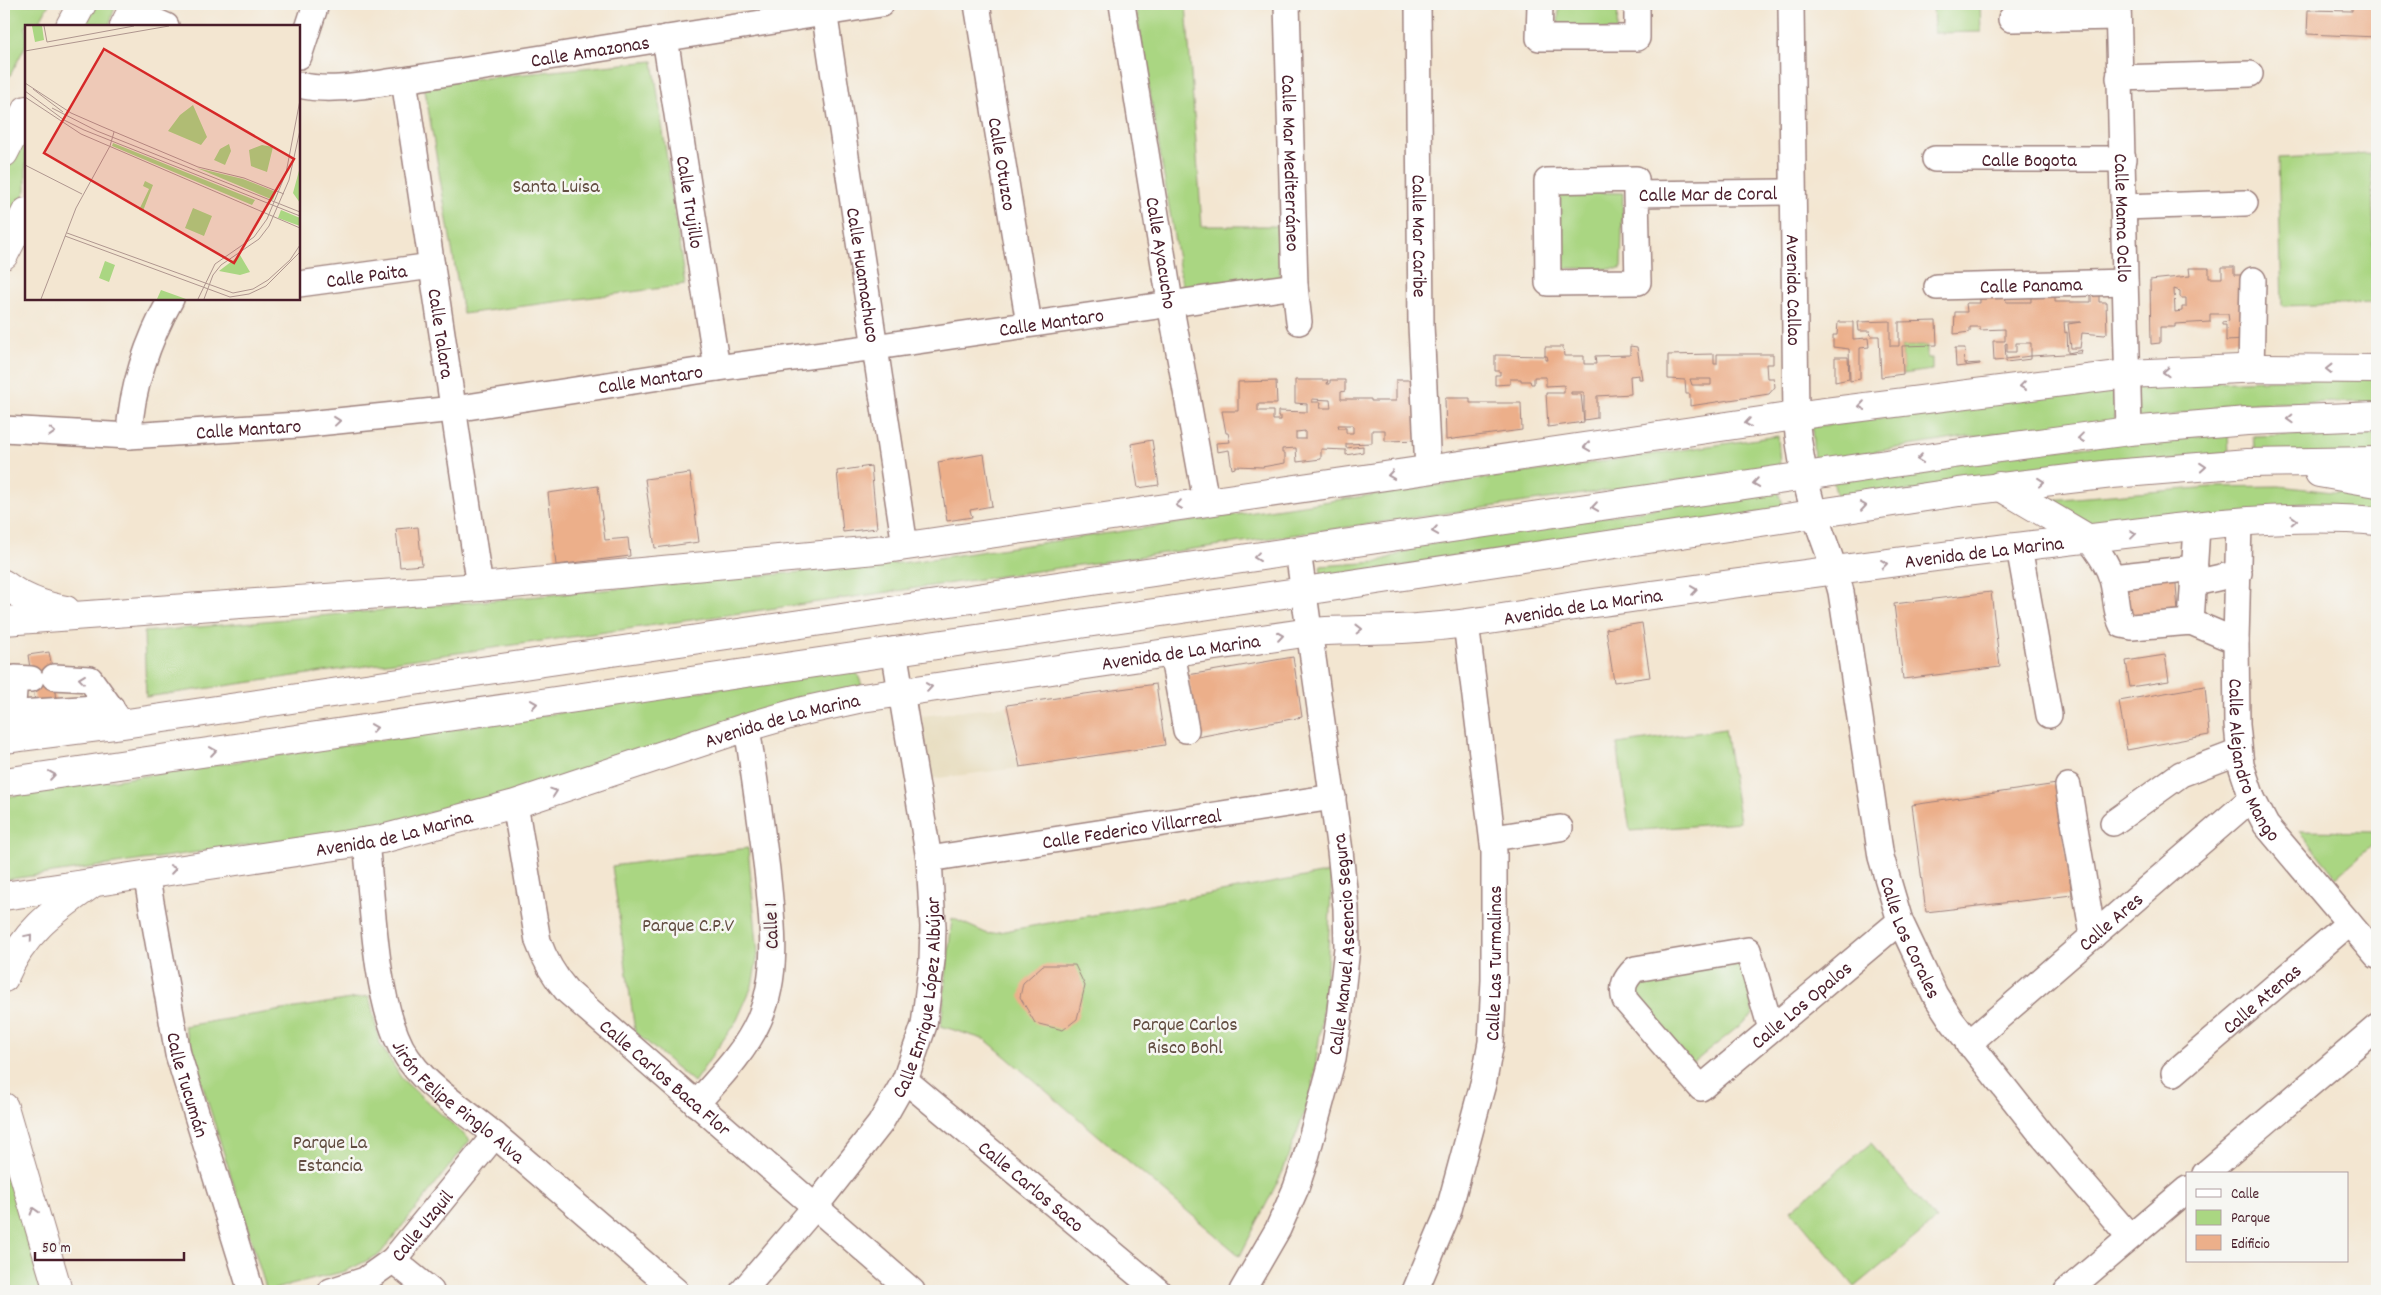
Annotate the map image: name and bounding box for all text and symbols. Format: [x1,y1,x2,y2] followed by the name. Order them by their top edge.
[25,25,300,300] inset map
[529,30,652,77] street label: Calle Amazonas
[1272,74,1305,252] street label: Calle Mar Mediterráneo
[979,116,1021,213] street label: Calle Otuzco
[1981,148,2077,176] street label: Calle Bogota
[2105,153,2136,283] street label: Calle Mama Ocllo
[667,154,709,251] street label: Calle Trujillo
[512,174,600,202] park label: Santa Luisa
[1403,174,1432,298] street label: Calle Mar Caribe
[1639,181,1778,211] street label: Calle Mar de Coral
[1136,195,1182,312] street label: Calle Ayacucho
[837,206,885,345] street label: Calle Huamachuco
[1777,234,1806,346] street label: Avenida Callao
[325,258,409,297] street label: Calle Paita
[1979,272,2083,303] street label: Calle Panama
[418,287,460,381] street label: Calle Talara
[997,303,1106,346] street label: Calle Mantaro
[596,359,705,403] street label: Calle Mantaro
[2324,364,2332,374] one-way arrow
[2162,367,2170,377] one-way arrow
[2019,380,2027,391] one-way arrow
[1858,401,1866,411] one-way arrow
[195,414,302,449] street label: Calle Mantaro
[2286,414,2294,424] one-way arrow
[333,416,341,427] one-way arrow
[1743,418,1752,428] one-way arrow
[49,426,57,437] one-way arrow
[2076,432,2085,442] one-way arrow
[1583,442,1591,452] one-way arrow
[1915,453,1924,463] one-way arrow
[2199,462,2207,473] one-way arrow
[1387,469,1395,480] one-way arrow
[1752,477,1760,488] one-way arrow
[2037,477,2045,488] one-way arrow
[1174,500,1183,510] one-way arrow
[1858,501,1867,511] one-way arrow
[1591,502,1600,512] one-way arrow
[2291,514,2299,525] one-way arrow
[1430,525,1438,536] one-way arrow
[2129,529,2137,540] one-way arrow
[1903,531,2066,578] street label: Avenida de La Marina
[1252,551,1260,562] one-way arrow
[1881,559,1889,570] one-way arrow
[1502,583,1665,635] street label: Avenida de La Marina
[1689,585,1698,595] one-way arrow
[1355,623,1363,634] one-way arrow
[1100,628,1263,680] street label: Avenida de La Marina
[1276,632,1285,642] one-way arrow
[78,674,86,685] one-way arrow
[2219,678,2285,849] street label: Calle Alejandro Mango
[925,682,933,693] one-way arrow
[701,688,864,757] street label: Avenida de La Marina
[530,699,539,709] one-way arrow
[369,723,378,733] one-way arrow
[208,747,217,757] one-way arrow
[48,770,56,781] one-way arrow
[550,788,558,798] one-way arrow
[1041,803,1224,858] street label: Calle Federico Villarreal
[314,805,477,866] street label: Avenida de La Marina
[1323,831,1364,1057] street label: Calle Manuel Ascencio Segura
[169,865,177,875] one-way arrow
[1871,874,1946,1004] street label: Calle Los Corales
[1480,885,1511,1042] street label: Calle Las Turmalinas
[2073,887,2151,959] street label: Calle Ares
[886,895,950,1104] street label: Calle Enrique López Albújar
[758,902,788,950] street label: Calle 1
[642,913,734,941] park label: Parque C.P.V
[23,934,32,943] one-way arrow
[1746,956,1859,1057] street label: Calle Los Opalos
[2218,958,2309,1042] street label: Calle Atenas
[1132,1012,1238,1063] park label: Parque Carlos Risco Bohl
[592,1014,736,1145] street label: Calle Carlos Baca Flor
[157,1030,214,1142] street label: Calle Tucumán
[383,1037,530,1172] street label: Jirón Felipe Pinglo Alva
[293,1130,368,1181] park label: Parque La Estancia
[971,1135,1089,1241] street label: Calle Carlos Saco
[2186,1172,2348,1262] legend
[2231,1184,2260,1206] text: Calle
[386,1185,462,1269] street label: Calle Uzquil
[30,1207,40,1216] one-way arrow
[2231,1208,2271,1230] text: Parque
[35,1230,184,1262] scale bar
[2231,1234,2270,1256] text: Edificio
[42,1238,71,1260] text: 50 m

